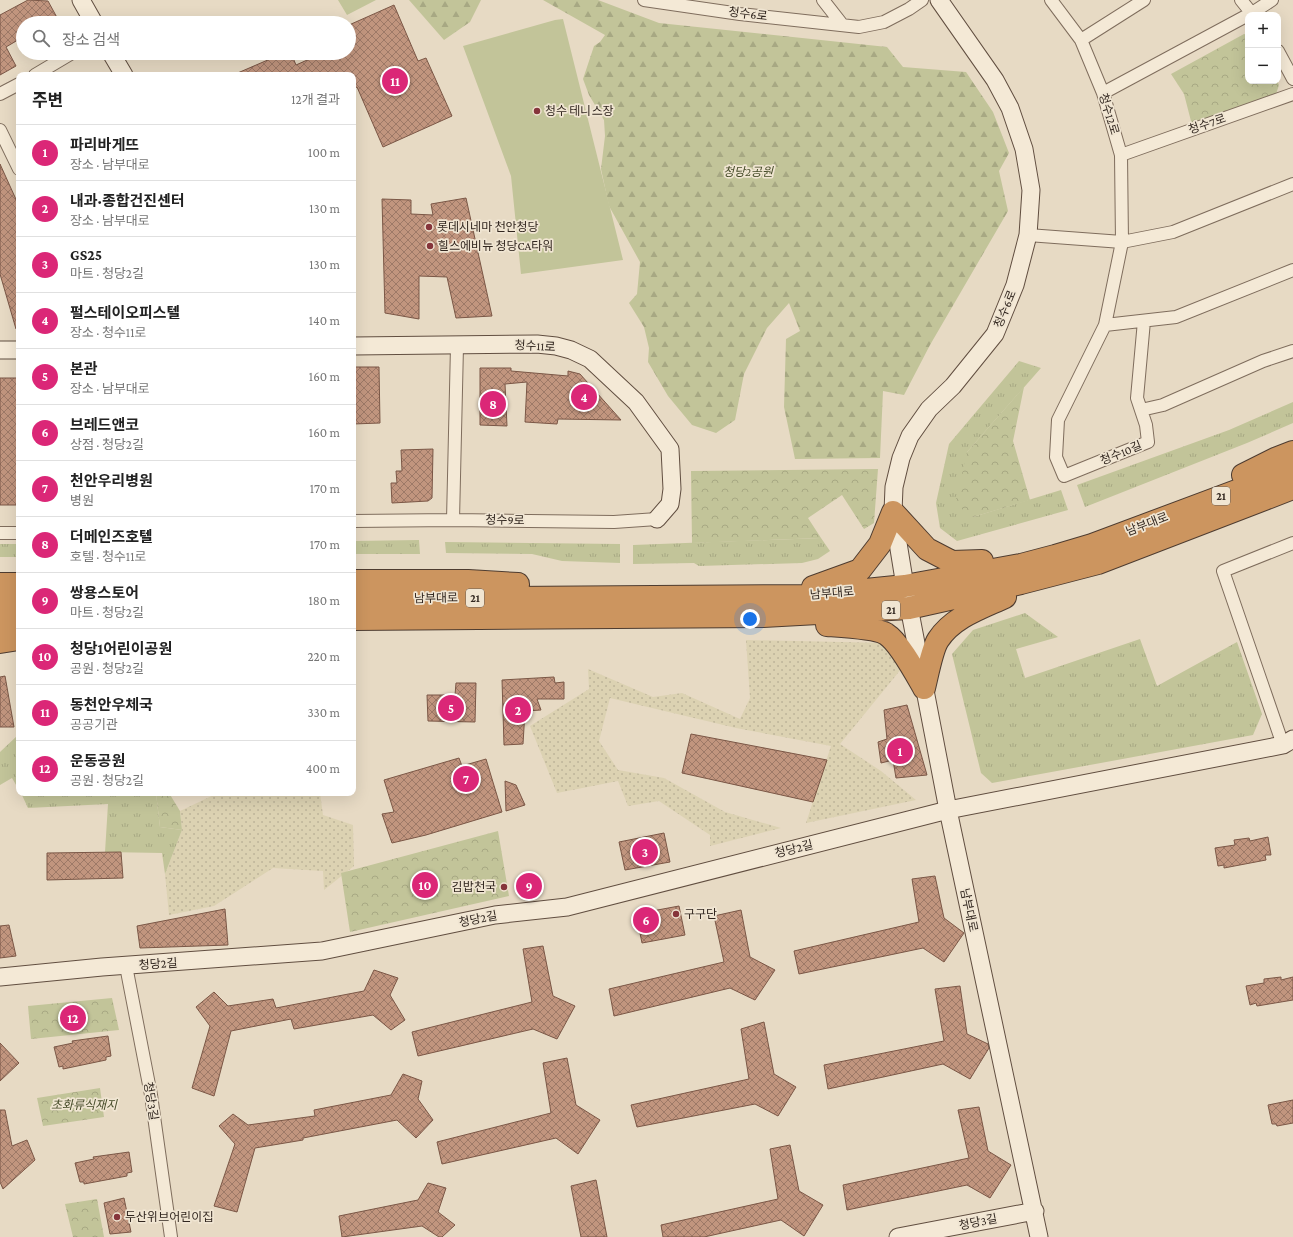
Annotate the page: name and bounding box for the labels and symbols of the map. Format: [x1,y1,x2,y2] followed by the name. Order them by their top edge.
[728,5,768,23] street label: 청수6로
[382,66,408,96] pin: 11
[1096,91,1122,137] street label: 청수12로
[545,104,614,118] place label: 청수 테니스장
[532,106,542,116] marker: 청수 테니스장
[1186,111,1228,137] street label: 청수7로
[723,165,774,179] park label: 청당2공원
[437,220,539,234] place label: 롯데시네마 천안청당
[424,222,434,232] marker: 롯데시네마 천안청당
[438,239,553,253] place label: 힐스에비뉴 청당CA타워
[425,241,435,251] marker: 힐스에비뉴 청당CA타워
[991,288,1019,330] street label: 청수6로
[514,338,556,354] street label: 청수11로
[571,382,597,412] pin: 4
[480,389,506,419] pin: 8
[1098,438,1144,468] street label: 청수10길
[1212,487,1230,505] road number: 21
[1124,510,1170,538] street label: 남부대로
[485,513,525,527] street label: 청수9로
[809,584,855,602] street label: 남부대로
[466,589,484,607] road number: 21
[414,591,458,605] street label: 남부대로
[882,601,900,619] road number: 21
[740,609,760,629] your location
[438,693,464,723] pin: 5
[505,695,531,725] pin: 2
[887,736,913,766] pin: 1
[453,764,479,794] pin: 7
[632,837,658,867] pin: 3
[773,838,815,860] street label: 청당2길
[412,870,438,900] pin: 10
[516,871,542,901] pin: 9
[452,880,496,894] place label: 김밥천국
[499,882,509,892] marker: 김밥천국
[958,887,980,933] street label: 남부대로
[633,905,659,935] pin: 6
[684,907,717,921] place label: 구구단
[458,908,498,930] street label: 청당2길
[671,909,681,919] marker: 구구단
[138,956,178,972] street label: 청당2길
[60,1003,86,1033] pin: 12
[141,1081,161,1121] street label: 청당3길
[51,1098,118,1112] park label: 초화류식재지
[125,1210,213,1224] place label: 두산위브어린이집
[958,1211,998,1233] street label: 청당3길
[112,1212,122,1222] marker: 두산위브어린이집

